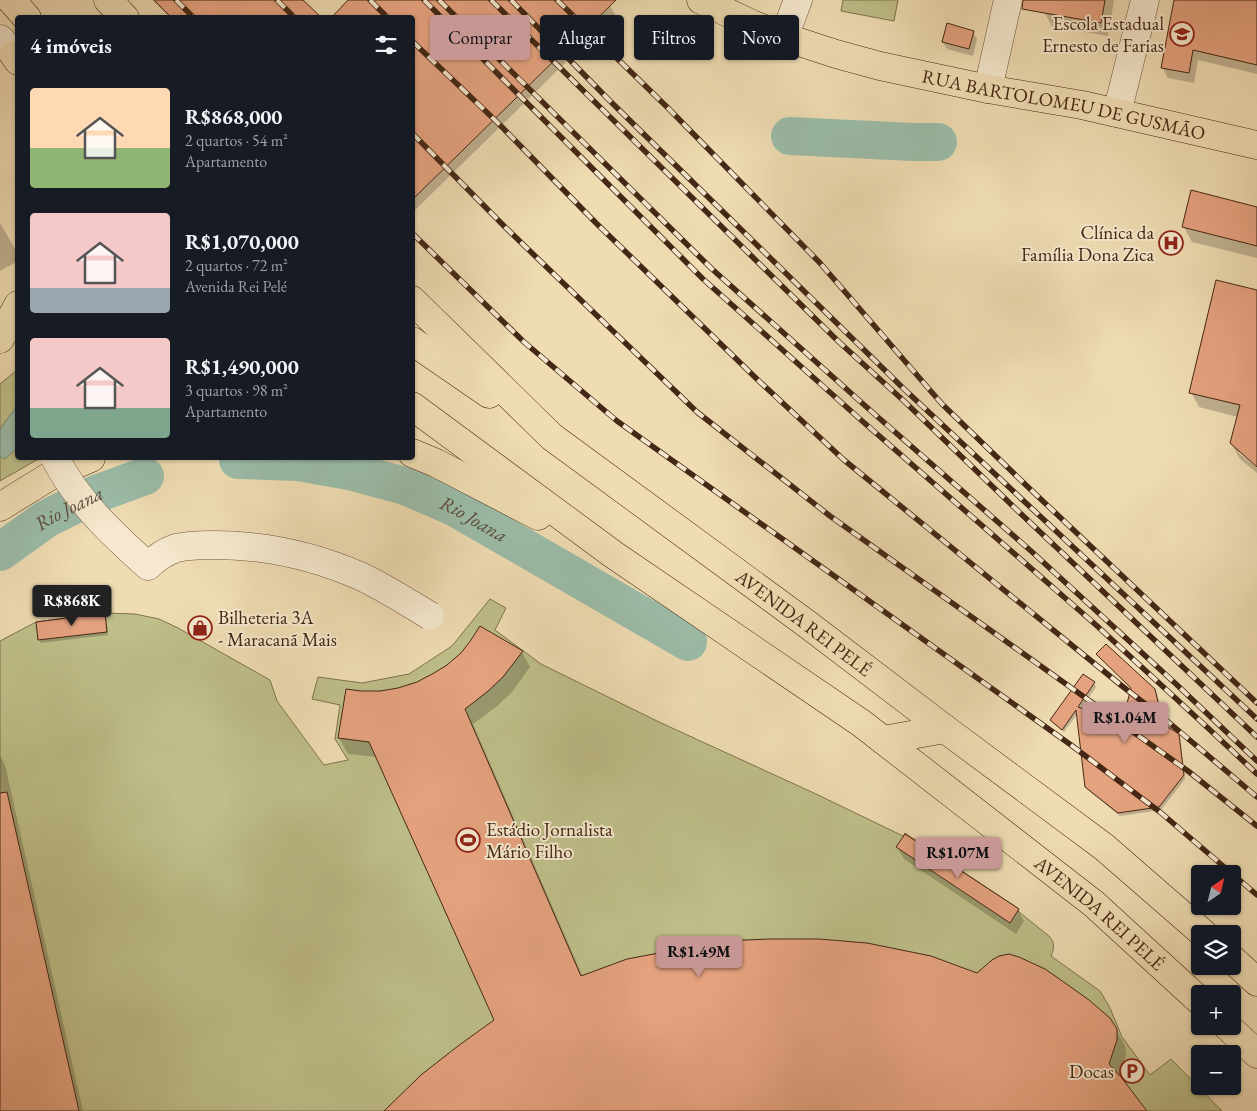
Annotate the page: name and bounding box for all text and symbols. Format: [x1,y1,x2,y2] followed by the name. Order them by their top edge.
[1042,11,1164,58] place label: Escola Estadual Ernesto de Farias
[430,15,530,60] chip: Comprar
[540,15,624,60] chip: Alugar
[634,15,714,60] chip: Filtros
[724,15,799,60] chip: Novo
[1169,21,1195,47] school or university icon: Escola Estadual Ernesto de Farias
[372,31,400,59] icon: filters
[30,32,112,59] text: 4 imóveis
[920,63,1208,146] street label: RUA BARTOLOMEU DE GUSMÃO
[185,103,282,130] text: R$868,000
[70,108,130,168] icon: home
[185,130,288,151] text: 2 quartos · 54 m²
[185,151,267,172] text: Apartamento
[1021,220,1154,267] place label: Clínica da Família Dona Zica
[185,228,299,255] text: R$1,070,000
[1158,230,1184,256] hospital icon: Clínica da Família Dona Zica
[70,233,130,293] icon: home
[185,255,288,276] text: 2 quartos · 72 m²
[185,276,287,297] text: Avenida Rei Pelé
[185,353,299,380] text: R$1,490,000
[70,358,130,418] icon: home
[185,380,288,401] text: 3 quartos · 98 m²
[185,401,267,422] text: Apartamento
[29,480,107,536] water label: Rio Joana
[436,489,512,548] water label: Rio Joana
[730,563,877,682] street label: AVENIDA REI PELÉ
[31,584,113,627] pin: R$868K
[43,590,101,611] text: R$868K
[218,605,337,652] place label: Bilheteria 3A - Maracanã Mais
[187,615,213,641] shop icon: Bilheteria 3A - Maracanã Mais
[1079,702,1171,744] pin: R$1.04M
[1093,707,1157,728] text: R$1.04M
[486,817,613,864] place label: Estádio Jornalista Mário Filho
[455,827,481,853] sports icon: Estádio Jornalista Mário Filho
[912,836,1004,879] pin: R$1.07M
[926,842,990,863] text: R$1.07M
[1029,850,1170,976] street label: AVENIDA REI PELÉ
[1191,865,1241,915] north arrow
[1191,865,1241,1095] map controls
[1191,925,1241,975] button: layers
[653,936,745,978] pin: R$1.49M
[667,941,731,962] text: R$1.49M
[1191,985,1241,1035] button: +
[1191,1045,1241,1095] button: −
[1119,1058,1145,1084] parking icon: Docas
[1069,1059,1114,1084] place label: Docas

